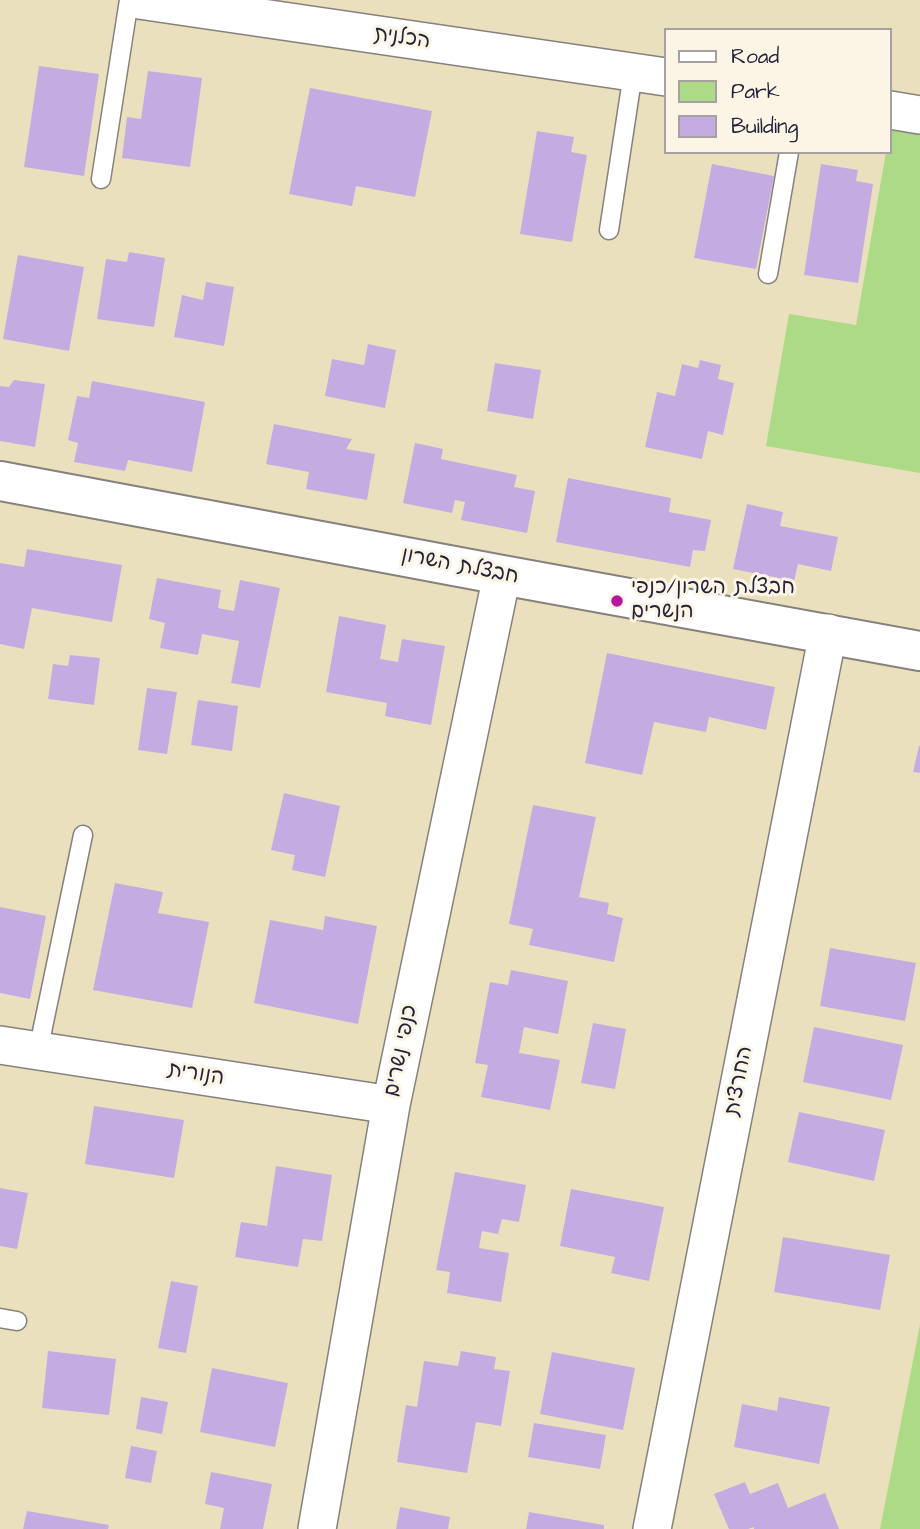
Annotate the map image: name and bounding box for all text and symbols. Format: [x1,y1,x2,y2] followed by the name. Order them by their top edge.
[372,23,432,55] street label: הכלנית
[664,28,892,154] legend
[731,42,779,71] text: Road
[731,77,780,106] text: Park
[731,112,798,141] text: Building
[399,543,521,591] street label: חבצלת השרון
[631,576,795,626] place label: חבצלת השרון/כנפי הנשרים
[609,593,625,609] marker: חבצלת השרון/כנפי הנשרים
[380,1003,424,1099] street label: כנפי נשרים
[721,1044,759,1118] street label: החרצית
[166,1058,226,1092] street label: הנורית

